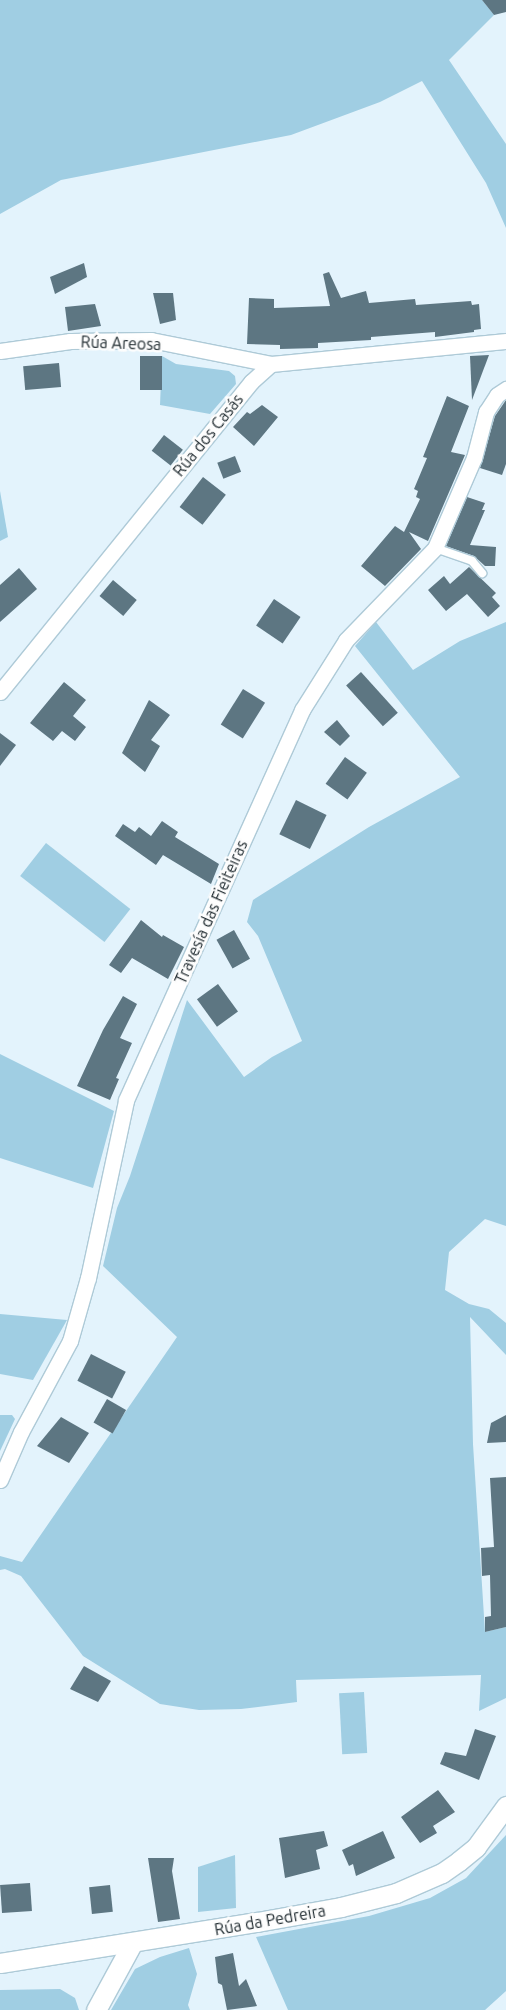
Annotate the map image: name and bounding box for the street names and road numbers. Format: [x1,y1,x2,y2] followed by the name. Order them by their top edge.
[80,332,162,354] street label: Rúa Areosa
[169,390,247,480] street label: Rúa dos Casás
[171,837,251,987] street label: Travesía das Fieiteiras
[213,1901,327,1939] street label: Rúa da Pedreira

